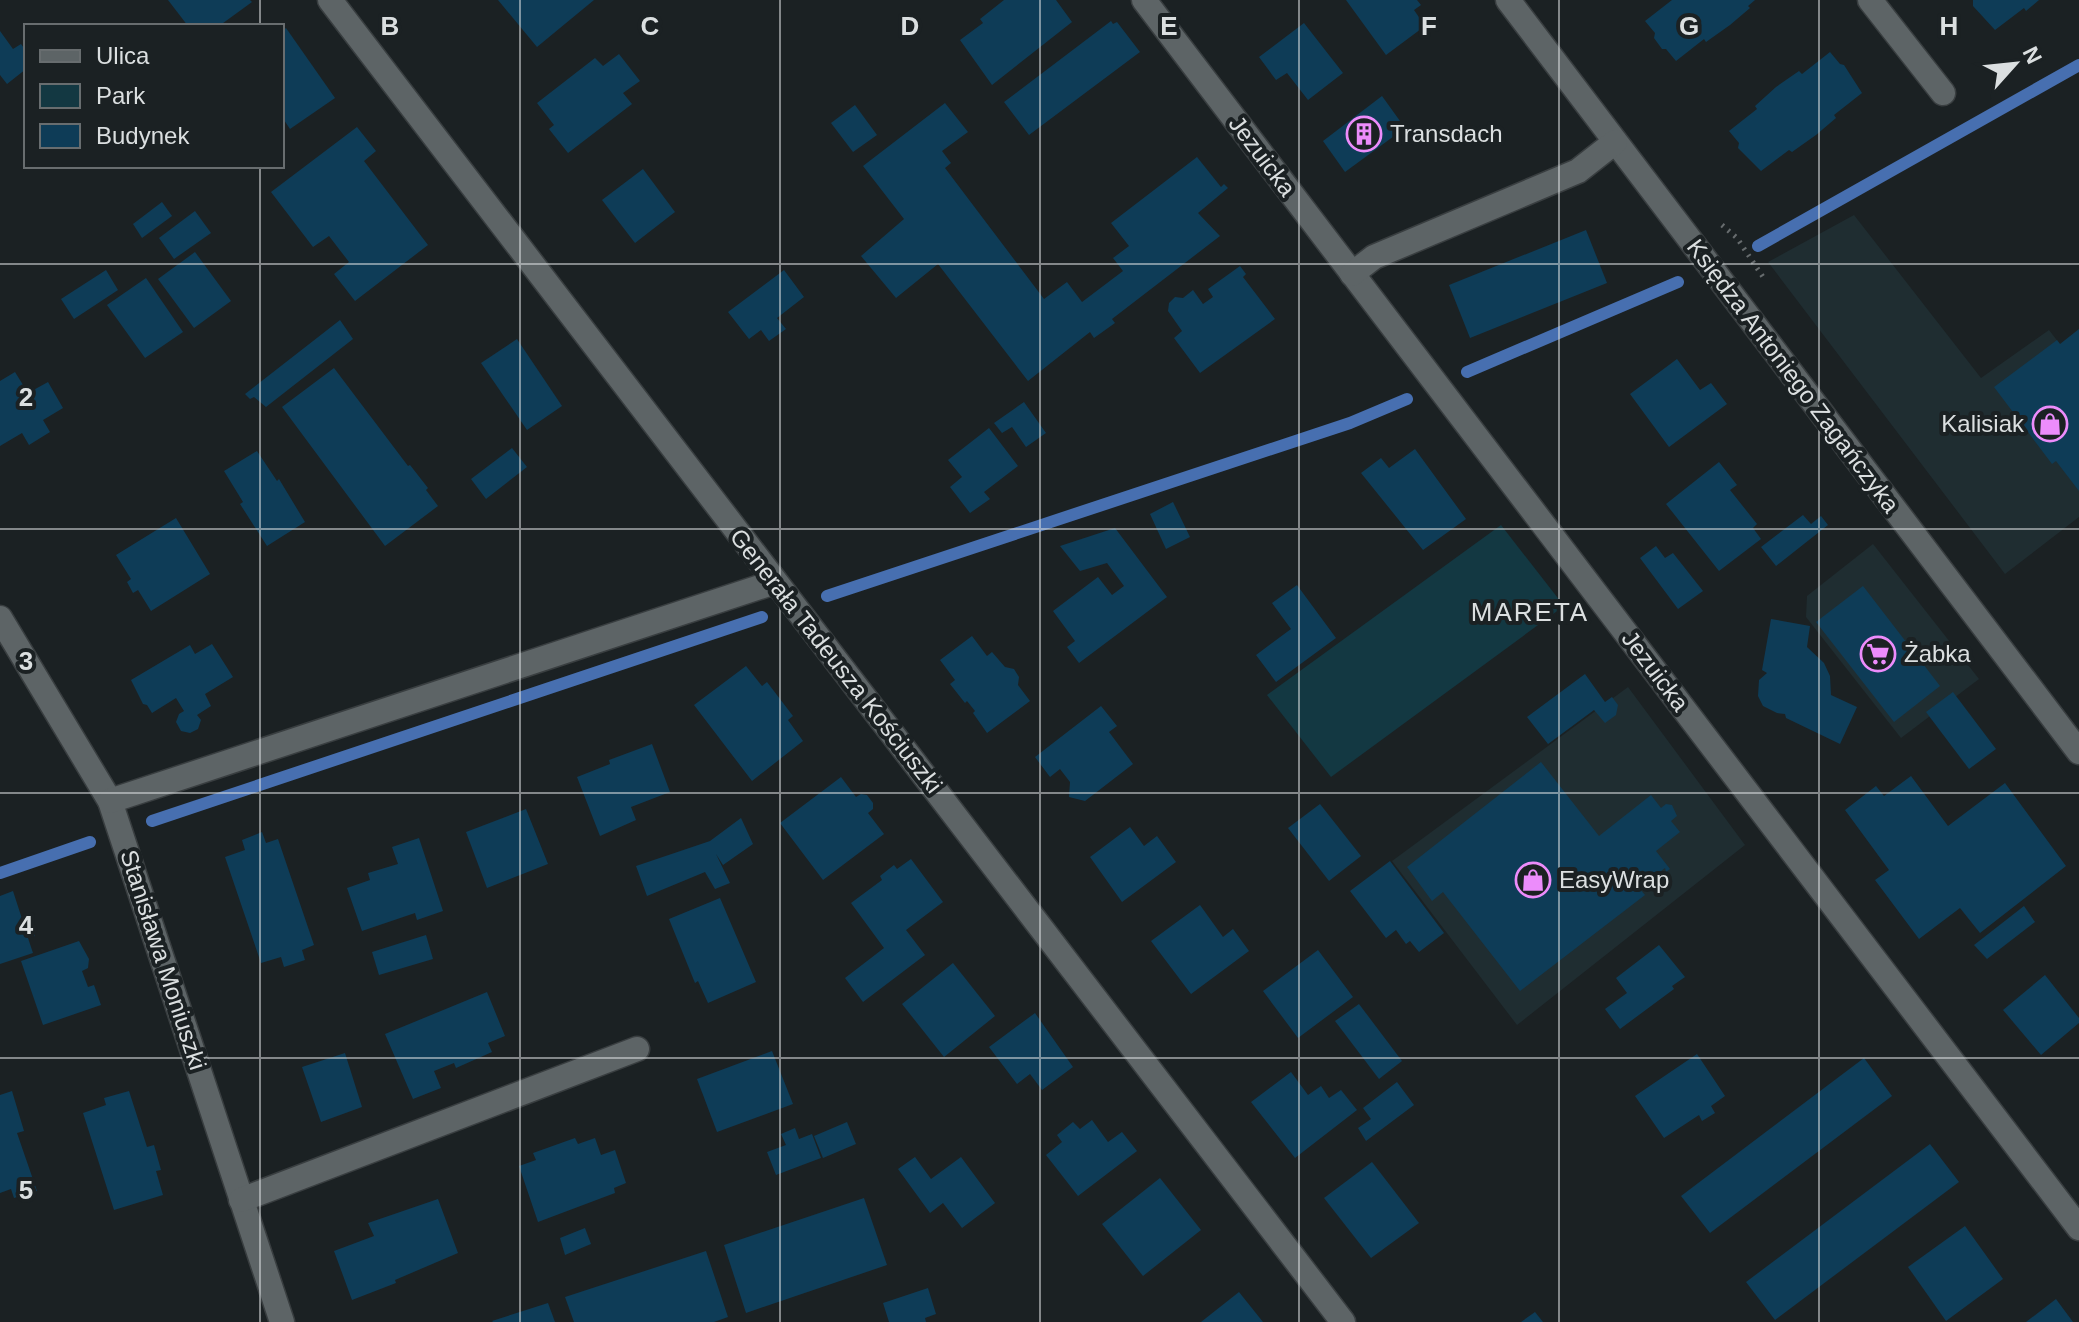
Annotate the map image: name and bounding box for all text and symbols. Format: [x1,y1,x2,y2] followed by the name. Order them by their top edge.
[381,11,399,41] text: B
[641,11,660,41] text: C
[901,11,919,41] text: D
[1160,11,1178,41] text: E
[1421,11,1437,41] text: F
[1679,11,1699,41] text: G
[1940,11,1958,41] text: H
[24,24,284,168] legend
[1975,24,2055,104] north arrow
[96,42,150,69] text: Ulica
[2018,42,2047,68] text: N
[96,82,146,109] text: Park
[1224,110,1302,202] street label: Jezuicka
[1345,115,1383,153] building icon: Transdach
[1390,120,1503,147] place label: Transdach
[96,122,190,149] text: Budynek
[1682,234,1905,518] street label: Księdza Antoniego Zagańczyka
[19,382,33,412] text: 2
[2031,405,2069,443] shop icon: Kalisiak
[1941,410,2025,437] place label: Kalisiak
[725,523,948,798] street label: Generała Tadeusza Kościuszki
[1471,597,1589,627] district label: MARETA
[1617,625,1695,717] street label: Jezuicka
[1859,635,1897,673] supermarket icon: Żabka
[1904,640,1971,667] place label: Żabka
[19,646,33,676] text: 3
[115,847,212,1073] street label: Stanisława Moniuszki
[1514,861,1552,899] shop icon: EasyWrap
[1559,866,1669,893] place label: EasyWrap
[19,910,34,940] text: 4
[19,1175,33,1205] text: 5

